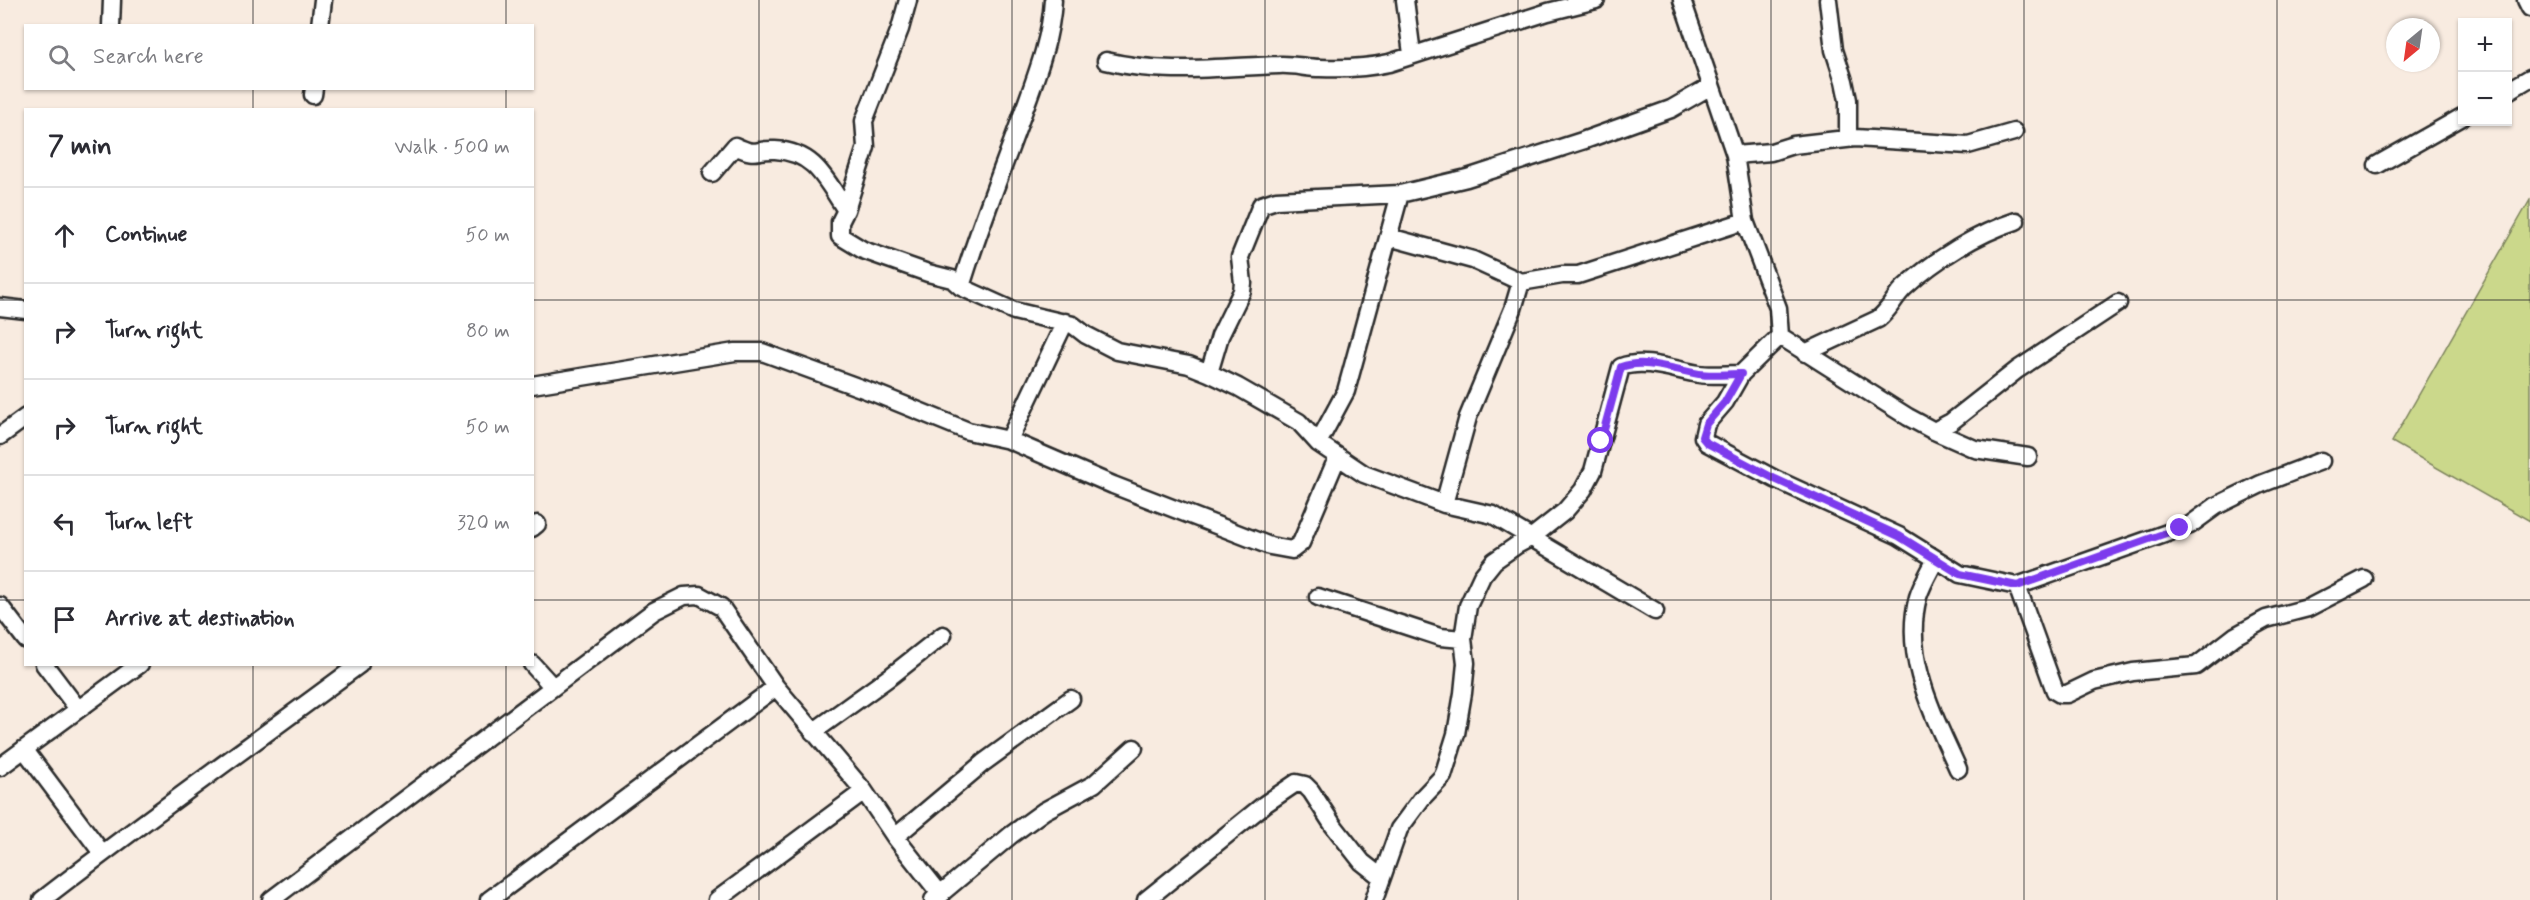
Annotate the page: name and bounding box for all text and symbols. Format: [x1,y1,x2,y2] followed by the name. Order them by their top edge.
[2386,18,2440,72] north arrow
[2458,18,2512,126] map controls
[2458,18,2512,72] button: +
[24,24,534,90] search box
[45,41,78,74] icon: search
[93,43,204,71] text: Search here
[2458,72,2512,126] button: −
[48,130,112,164] text: 7 min
[395,134,510,161] text: Walk · 500 m
[48,219,81,252] icon: ahead
[105,221,187,249] text: Continue
[465,222,510,249] text: 50 m
[48,315,81,348] icon: right
[105,317,203,345] text: Turn right
[466,318,510,345] text: 80 m
[48,411,81,444] icon: right
[105,413,203,441] text: Turn right
[465,414,510,441] text: 50 m
[1587,427,1613,453] route start
[48,507,81,540] icon: left
[105,509,193,537] text: Turn left
[457,510,510,537] text: 320 m
[2166,514,2192,540] route end
[48,603,81,636] icon: arrive
[105,605,295,633] text: Arrive at destination

